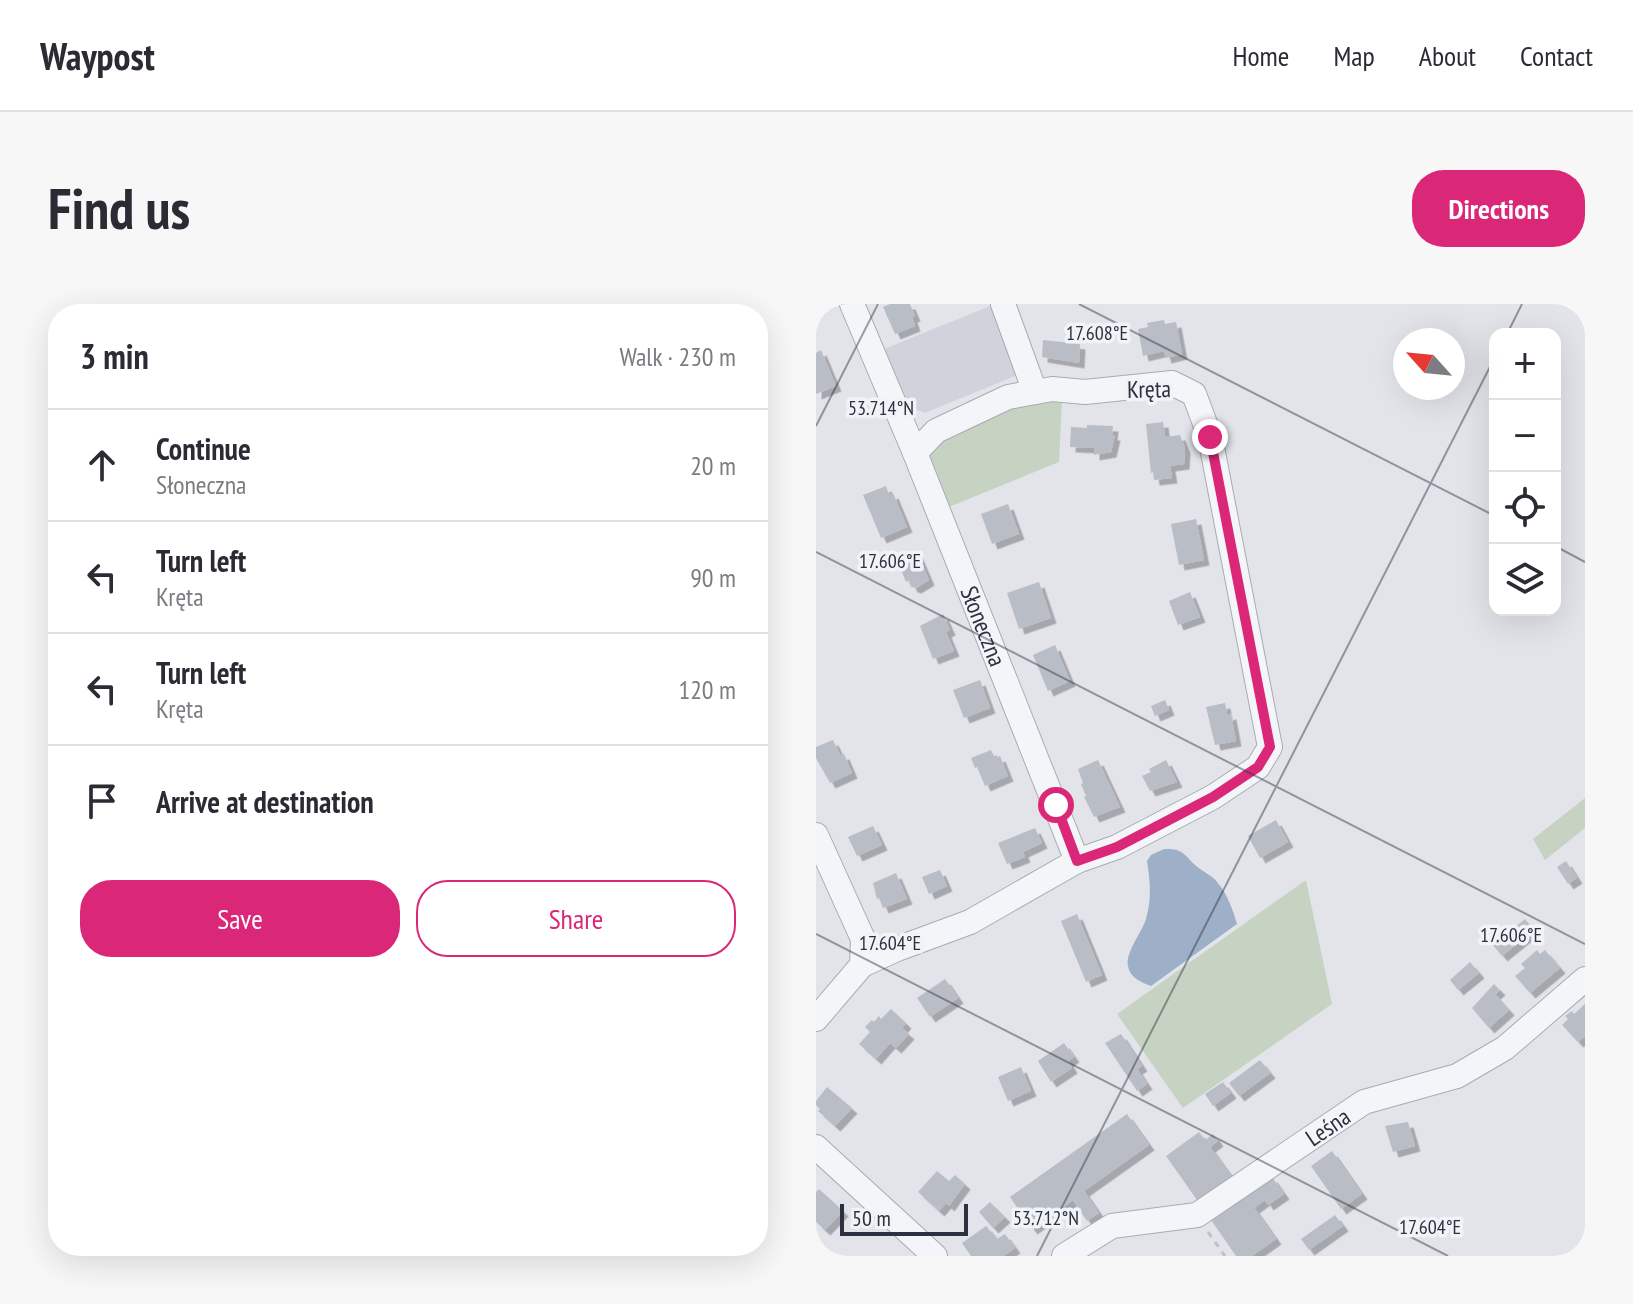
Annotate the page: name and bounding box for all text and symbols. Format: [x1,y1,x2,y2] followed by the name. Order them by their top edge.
[40,31,155,80] text: Waypost
[1233,37,1289,74] text: Home
[1333,37,1375,74] text: Map
[1419,37,1476,74] text: About
[1520,37,1593,74] text: Contact
[1412,170,1585,247] button: Directions
[48,172,190,244] text: Find us
[1066,320,1128,346] text: 17.608°E
[1393,328,1465,400] north arrow
[1489,328,1561,616] map controls
[1489,328,1561,400] button: +
[80,334,149,378] text: 3 min
[619,340,736,373] text: Walk · 230 m
[1127,373,1171,405] street label: Kręta
[848,395,914,421] text: 53.714°N
[1489,400,1561,472] button: −
[1192,419,1228,455] route end
[156,429,251,468] text: Continue
[80,443,124,487] icon: ahead
[690,449,736,482] text: 20 m
[156,468,247,501] text: Słoneczna
[1489,472,1561,544] button: locate
[156,541,246,580] text: Turn left
[1489,544,1561,616] button: layers
[859,548,921,574] text: 17.606°E
[80,555,124,599] icon: left
[690,561,736,594] text: 90 m
[156,580,204,613] text: Kręta
[954,582,1014,671] street label: Słoneczna
[156,653,246,692] text: Turn left
[80,667,124,711] icon: left
[678,673,736,706] text: 120 m
[156,692,204,725] text: Kręta
[80,779,124,823] icon: arrive
[156,782,374,821] text: Arrive at destination
[1038,787,1074,823] route start
[80,880,400,957] button: Save
[416,880,736,957] button: Share
[1480,922,1542,948] text: 17.606°E
[859,930,921,956] text: 17.604°E
[1299,1101,1356,1153] street label: Leśna
[840,1200,968,1236] scale bar
[852,1204,891,1232] text: 50 m
[1013,1205,1079,1231] text: 53.712°N
[1399,1214,1461,1240] text: 17.604°E

